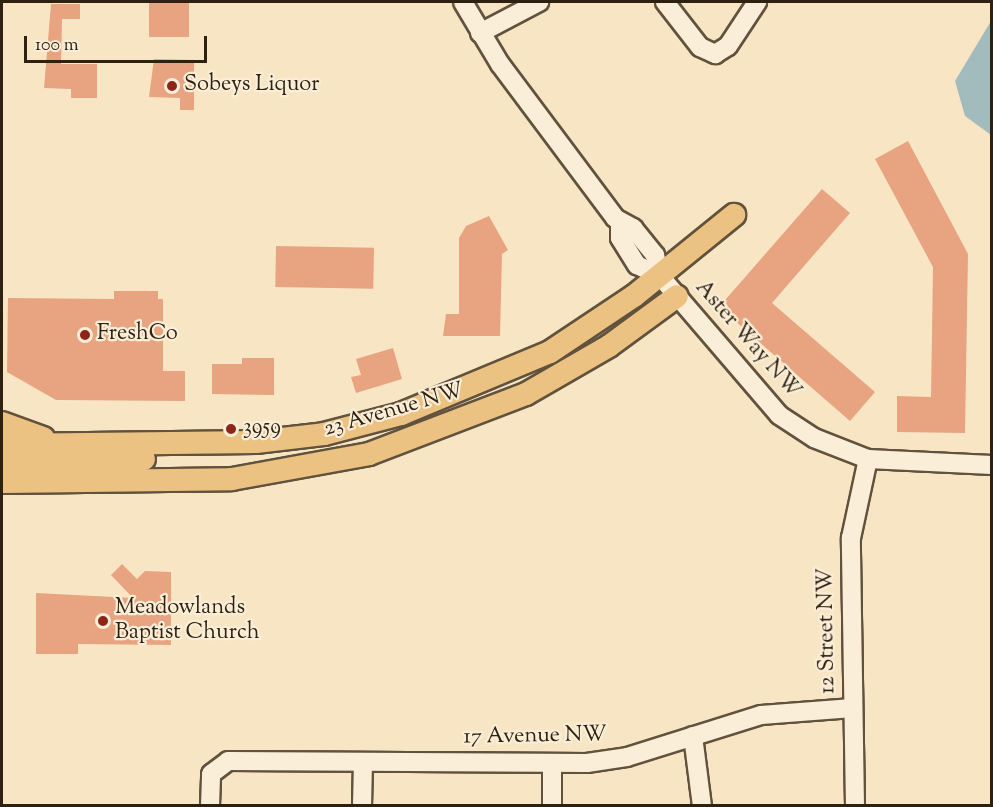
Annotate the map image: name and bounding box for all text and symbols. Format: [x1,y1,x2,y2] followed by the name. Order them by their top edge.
[27,24,210,62] scale bar
[35,33,79,59] text: 100 m
[184,73,320,99] place label: Sobeys Liquor
[165,79,179,93] marker: Sobeys Liquor
[689,276,805,404] street label: Aster Way NW
[97,322,178,348] place label: FreshCo
[78,328,92,342] marker: FreshCo
[321,378,467,444] street label: 23 Avenue NW
[243,416,281,442] place label: 3959
[224,422,238,436] marker: 3959
[814,568,842,694] street label: 12 Street NW
[115,595,260,646] place label: Meadowlands Baptist Church
[96,614,110,628] marker: Meadowlands Baptist Church
[463,723,607,751] street label: 17 Avenue NW

